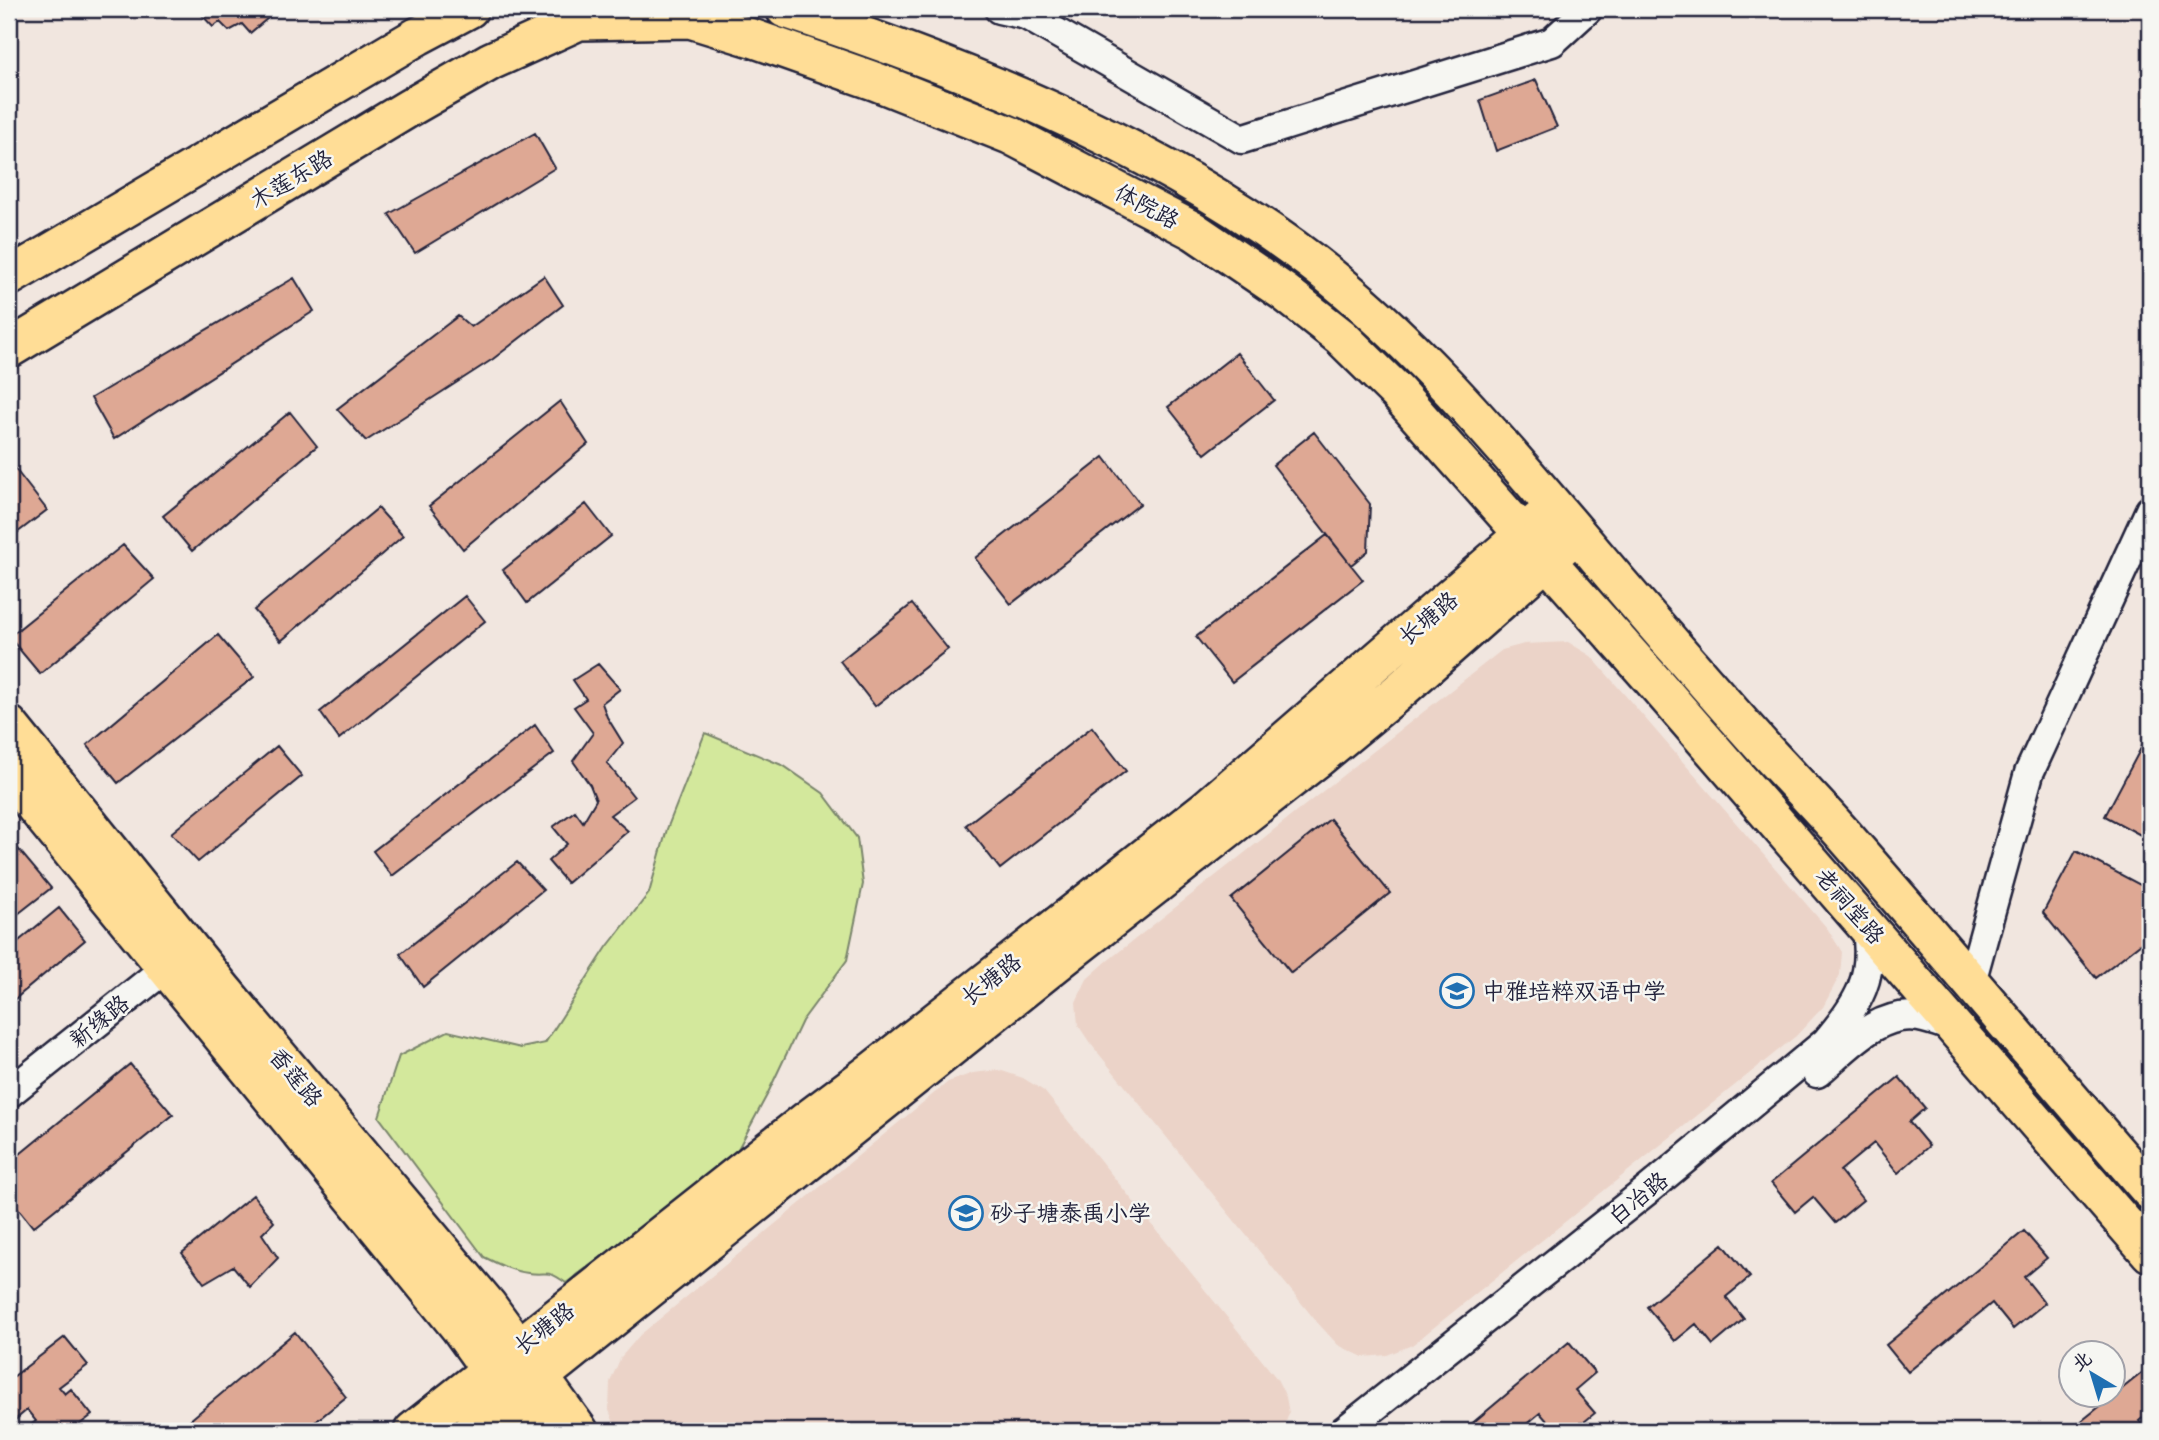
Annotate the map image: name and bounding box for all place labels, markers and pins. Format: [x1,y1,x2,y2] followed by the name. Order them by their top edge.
[1438,972,1476,1010] school or university icon: 中雅培粹双语中学
[1482,977,1666,1010] place label: 中雅培粹双语中学
[947,1194,985,1232] school or university icon: 砂子塘泰禹小学
[990,1199,1151,1232] place label: 砂子塘泰禹小学

